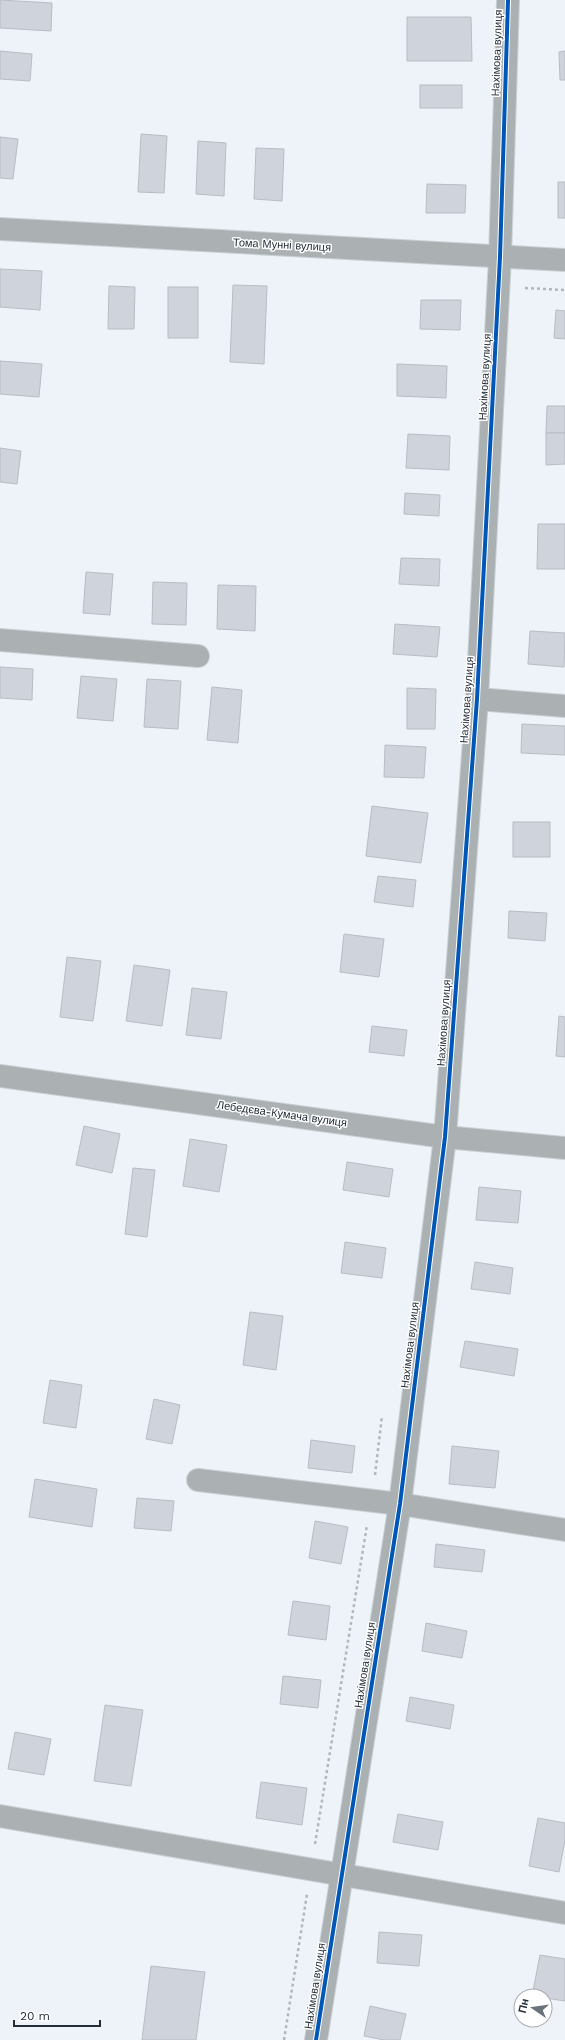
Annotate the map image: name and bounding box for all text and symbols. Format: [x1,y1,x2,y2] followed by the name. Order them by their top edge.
[489,9,505,97] street label: Нахімова вулиця
[233,236,331,254] street label: Тома Мунні вулиця
[476,333,494,421] street label: Нахімова вулиця
[457,656,477,744] street label: Нахімова вулиця
[434,979,454,1067] street label: Нахімова вулиця
[216,1098,348,1130] street label: Лебедєва-Кумача вулиця
[398,1301,422,1389] street label: Нахімова вулиця
[352,1621,378,1709] street label: Нахімова вулиця
[302,1942,328,2030] street label: Нахімова вулиця
[513,1988,553,2028] north arrow
[516,1997,532,2014] text: Пн
[14,2002,100,2028] scale bar
[20,2009,50,2023] text: 20 m

